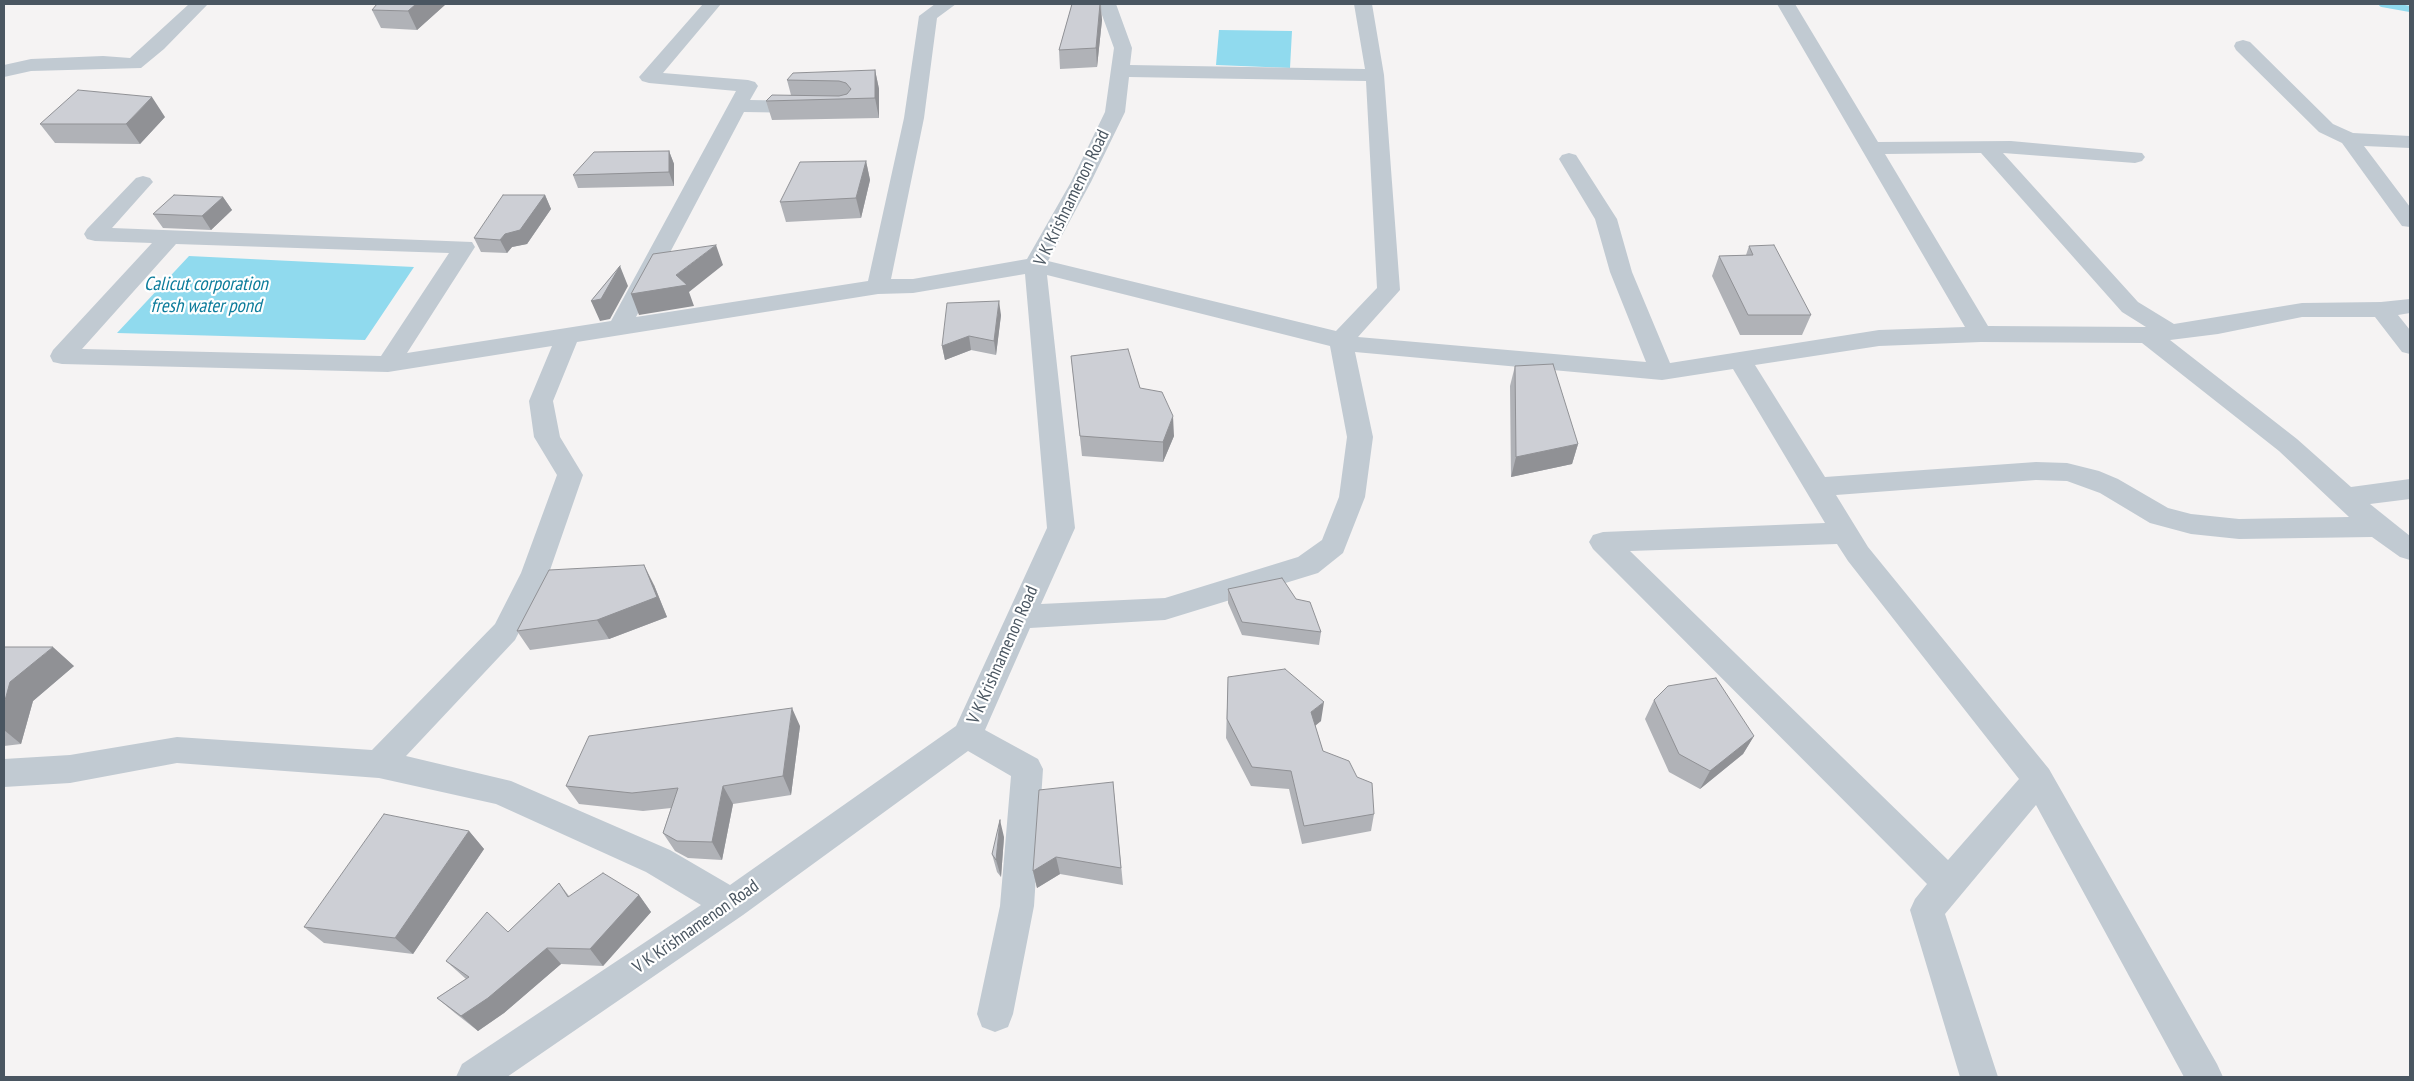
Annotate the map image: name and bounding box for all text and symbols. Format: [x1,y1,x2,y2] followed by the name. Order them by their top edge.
[1030,127,1114,269] street label: V K Krishnamenon Road
[144,274,268,318] water label: Calicut corporation fresh water pond
[963,583,1043,727] street label: V K Krishnamenon Road
[629,876,763,978] street label: V K Krishnamenon Road

